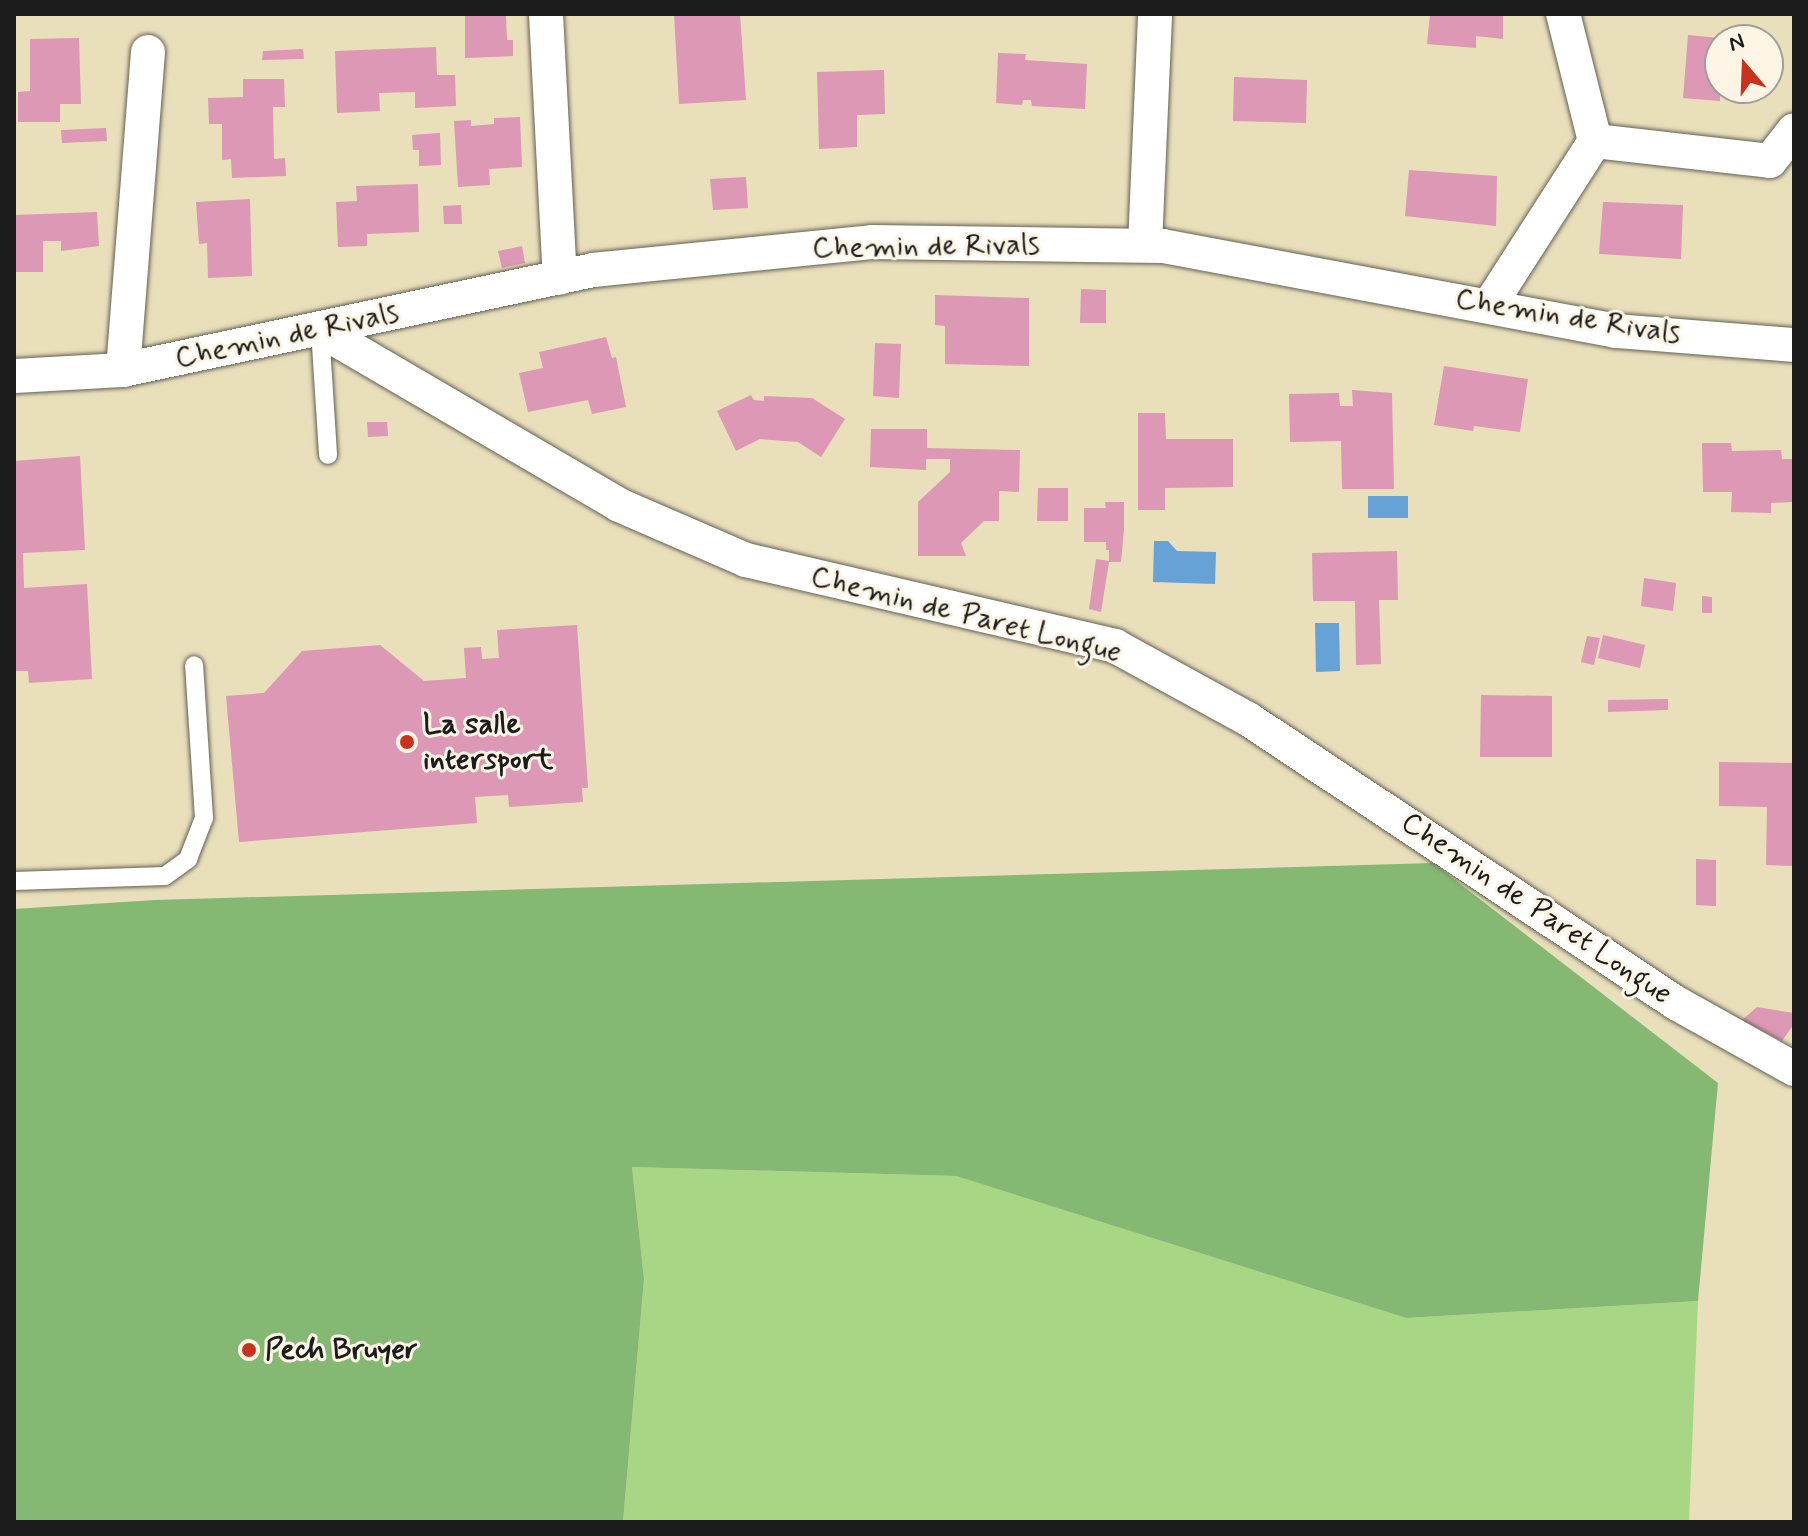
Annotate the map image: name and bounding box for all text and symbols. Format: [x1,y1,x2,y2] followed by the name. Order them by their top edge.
[1704,24,1784,104] north arrow
[1725,28,1748,59] text: N
[814,227,1038,267] street label: Chemin de Rivals
[1455,282,1681,352] street label: Chemin de Rivals
[174,295,400,377] street label: Chemin de Rivals
[807,559,1125,671] street label: Chemin de Paret Longue
[423,707,553,778] place label: La salle intersport
[398,733,416,751] marker: La salle intersport
[1394,805,1678,1013] street label: Chemin de Paret Longue
[265,1332,418,1368] place label: Pech Bruyer
[240,1341,258,1359] marker: Pech Bruyer

